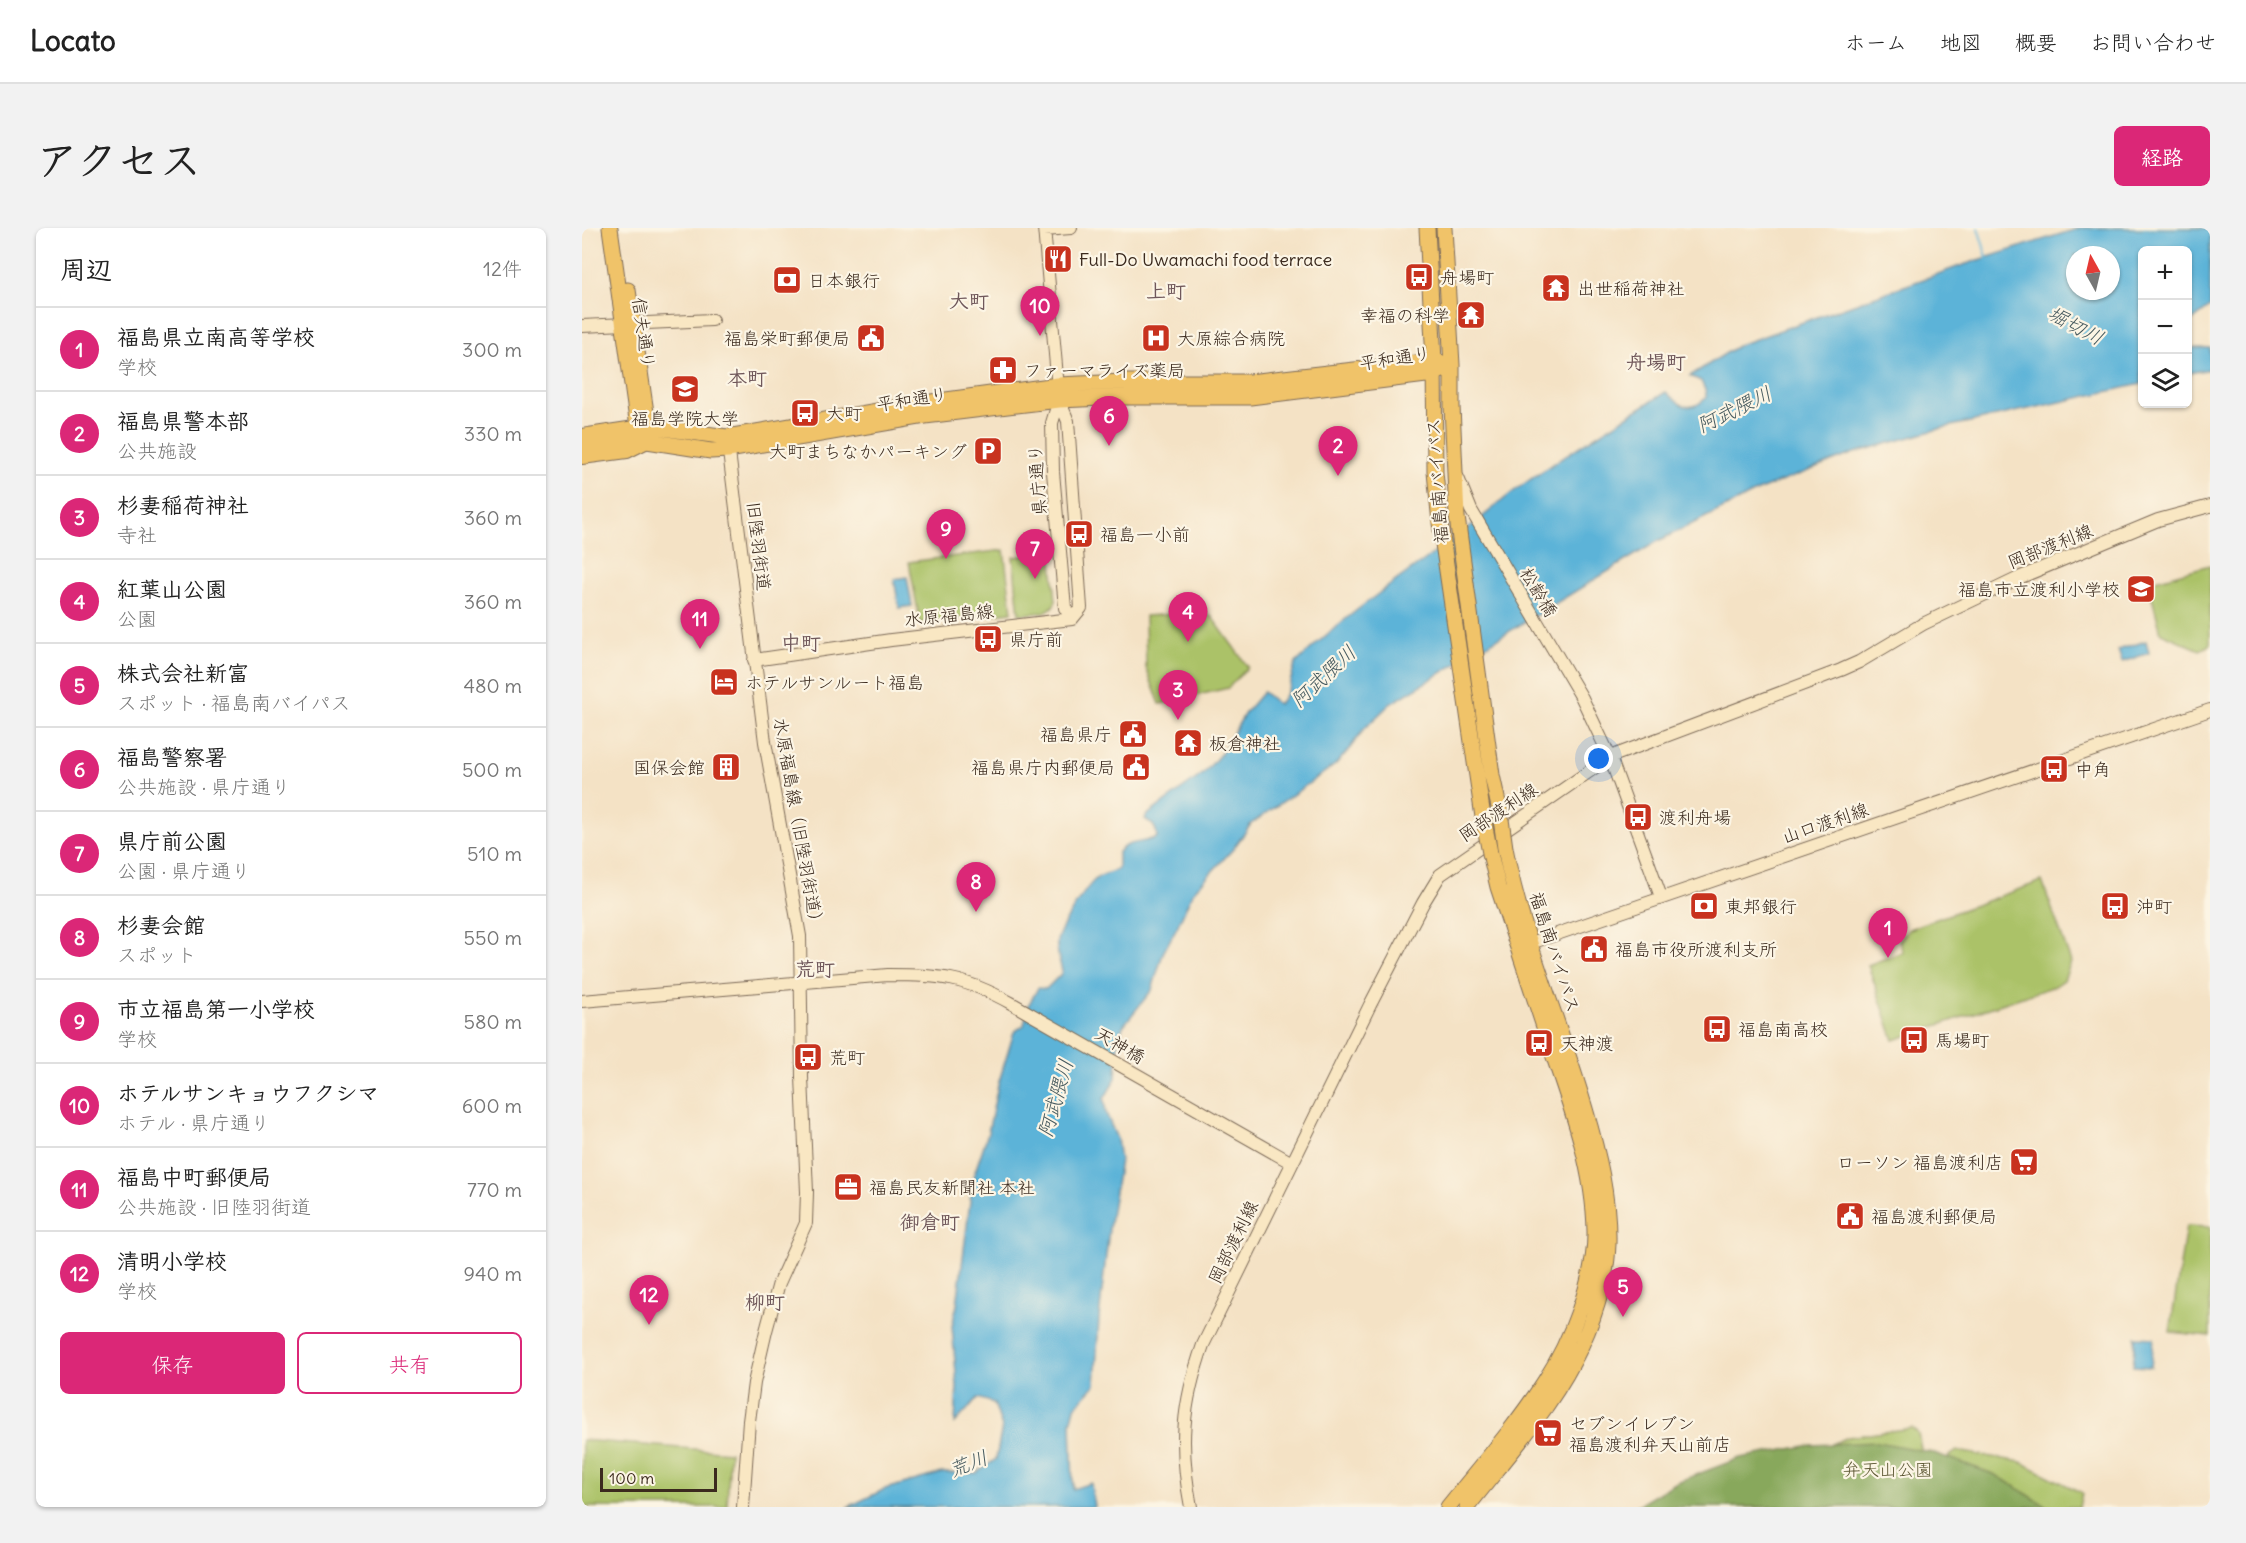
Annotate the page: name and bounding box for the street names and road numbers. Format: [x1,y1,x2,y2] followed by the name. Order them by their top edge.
[628,296,660,370] street label: 信夫通り
[1358,341,1432,375] street label: 平和通り
[875,382,949,416] street label: 平和通り
[1421,418,1453,544] street label: 福島南バイパス
[1023,443,1051,517] street label: 県庁通り
[742,500,776,592] street label: 旧陸羽街道
[2004,518,2096,574] street label: 岡部渡利線
[1515,563,1563,621] street label: 松齢橋
[903,599,995,631] street label: 水原福島線
[769,716,829,932] street label: 水原福島線（旧陸羽街道）
[1454,777,1542,847] street label: 岡部渡利線
[1779,797,1871,849] street label: 山口渡利線
[1525,889,1585,1015] street label: 福島南バイパス
[1091,1022,1149,1068] street label: 天神橋
[1203,1197,1263,1287] street label: 岡部渡利線

